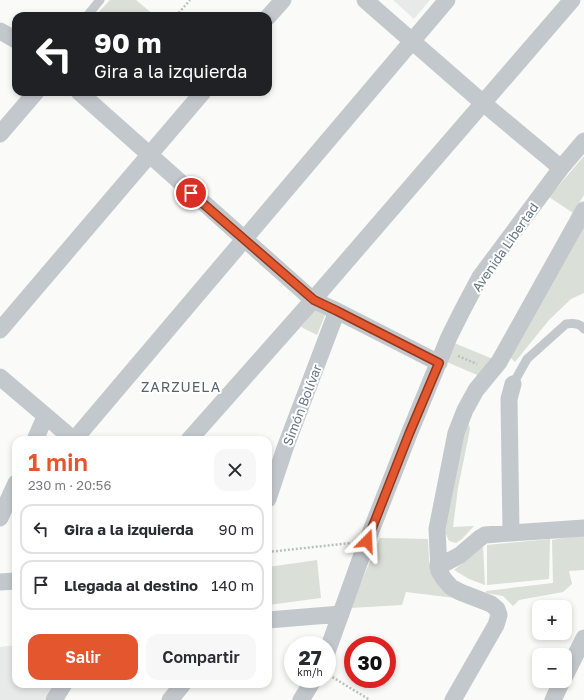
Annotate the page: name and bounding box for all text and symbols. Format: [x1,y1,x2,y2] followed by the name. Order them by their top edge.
[94,26,161,59] text: 90 m
[28,28,80,80] icon: left
[94,60,247,82] text: Gira a la izquierda
[174,176,208,210] pin
[180,182,202,204] icon: arrive
[468,199,542,295] street label: Avenida Libertad
[279,362,325,448] street label: Simón Bolívar
[141,378,221,395] district label: ZARZUELA
[28,447,88,476] text: 1 min
[214,449,256,491] button: close
[28,477,111,493] text: 230 m · 20:56
[30,518,52,540] icon: left
[64,520,194,538] text: Gira a la izquierda
[219,520,254,538] text: 90 m
[346,520,388,562] position arrow
[30,574,52,596] icon: arrive
[64,576,198,594] text: Llegada al destino
[211,576,254,594] text: 140 m
[532,600,572,688] map controls
[532,600,572,640] button: +
[28,634,138,680] button: Salir
[146,634,256,680] button: Compartir
[344,636,396,688] speed limit sign: 30
[298,645,322,669] text: 27
[532,648,572,688] button: −
[297,666,323,678] text: km/h

